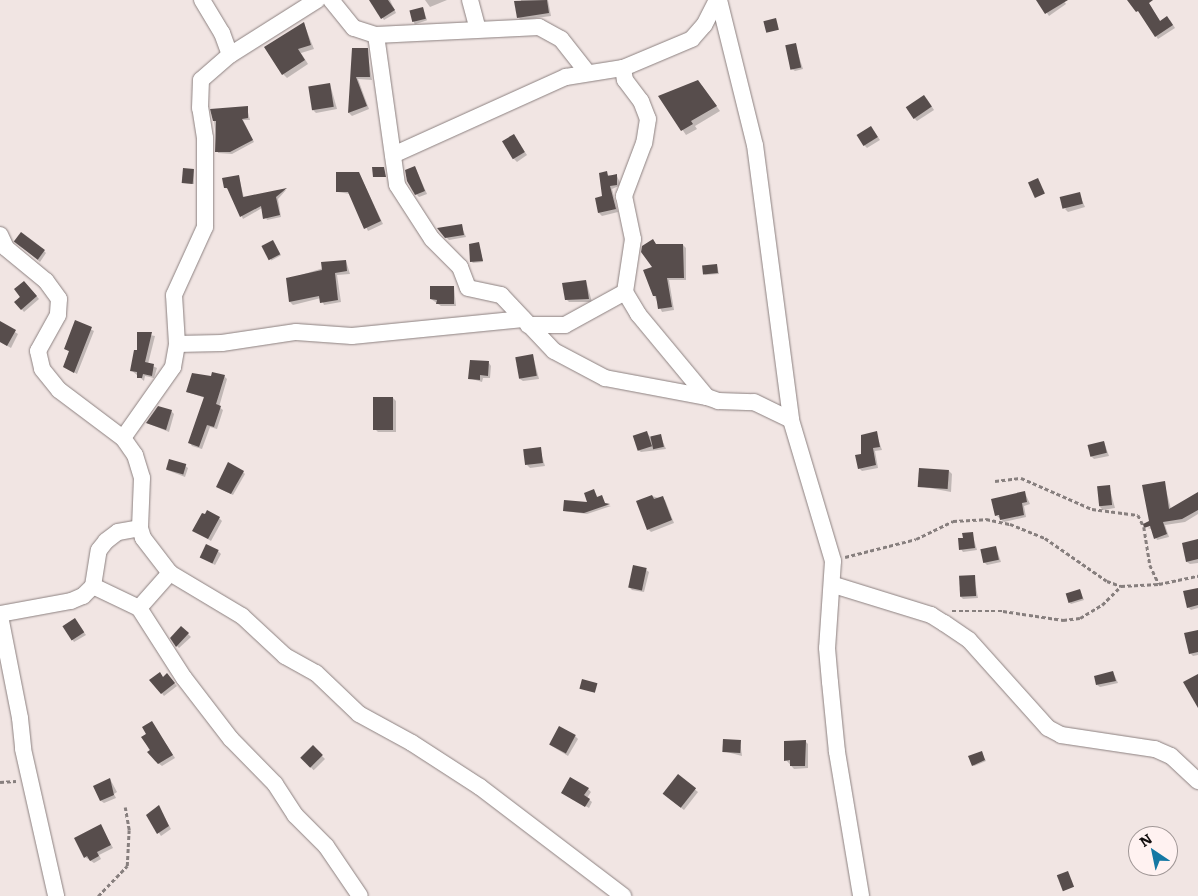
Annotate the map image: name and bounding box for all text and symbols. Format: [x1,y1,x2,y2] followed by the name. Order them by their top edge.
[1128,826,1178,876] north arrow
[1135,828,1156,851] text: N

